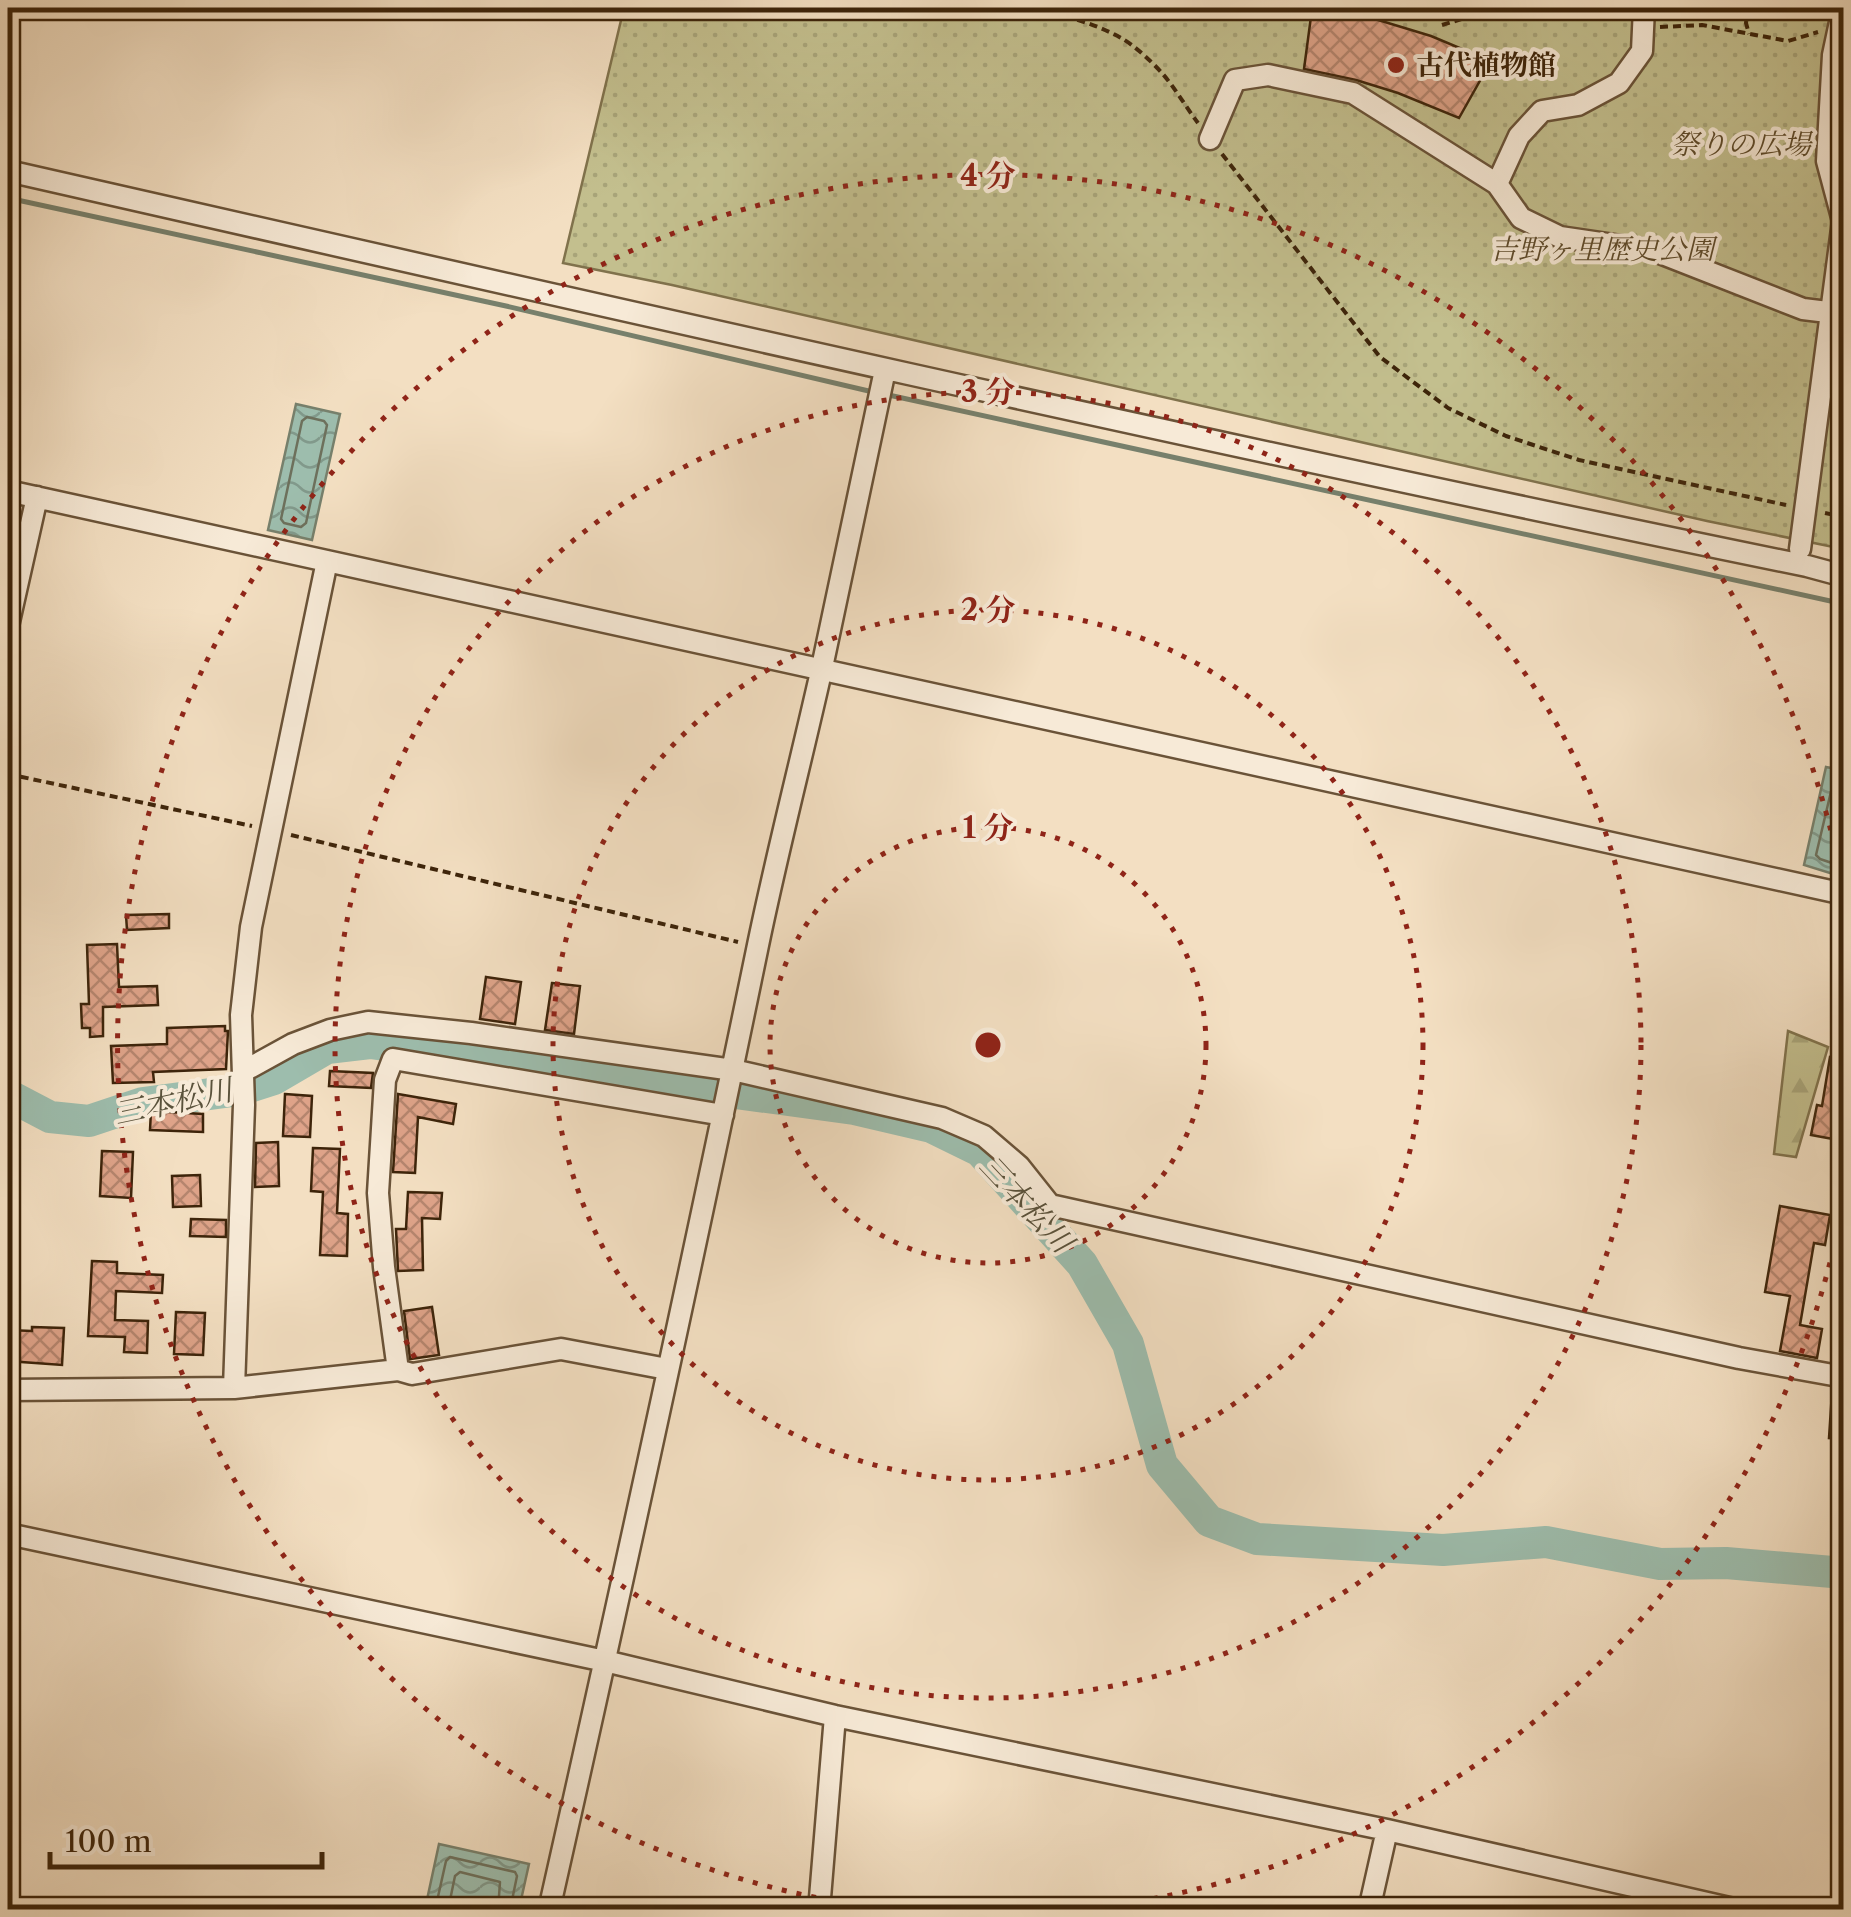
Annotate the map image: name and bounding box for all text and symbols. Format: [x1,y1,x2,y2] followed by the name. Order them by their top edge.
[1416,48,1556,82] place label: 古代植物館
[1385,54,1407,76] marker: 古代植物館
[1671,127,1814,161] park label: 祭りの広場
[960,157,1016,194] text: 4 分
[1490,232,1718,266] park label: 吉野ヶ里歴史公園
[961,373,1015,410] text: 3 分
[960,591,1016,628] text: 2 分
[962,809,1014,846] text: 1 分
[970,1027,1006,1063] centre of rings
[110,1070,238,1132] water label: 三本松川
[972,1147,1083,1262] water label: 三本松川
[50,1807,322,1869] scale bar
[65,1823,152,1860] text: 100 m

